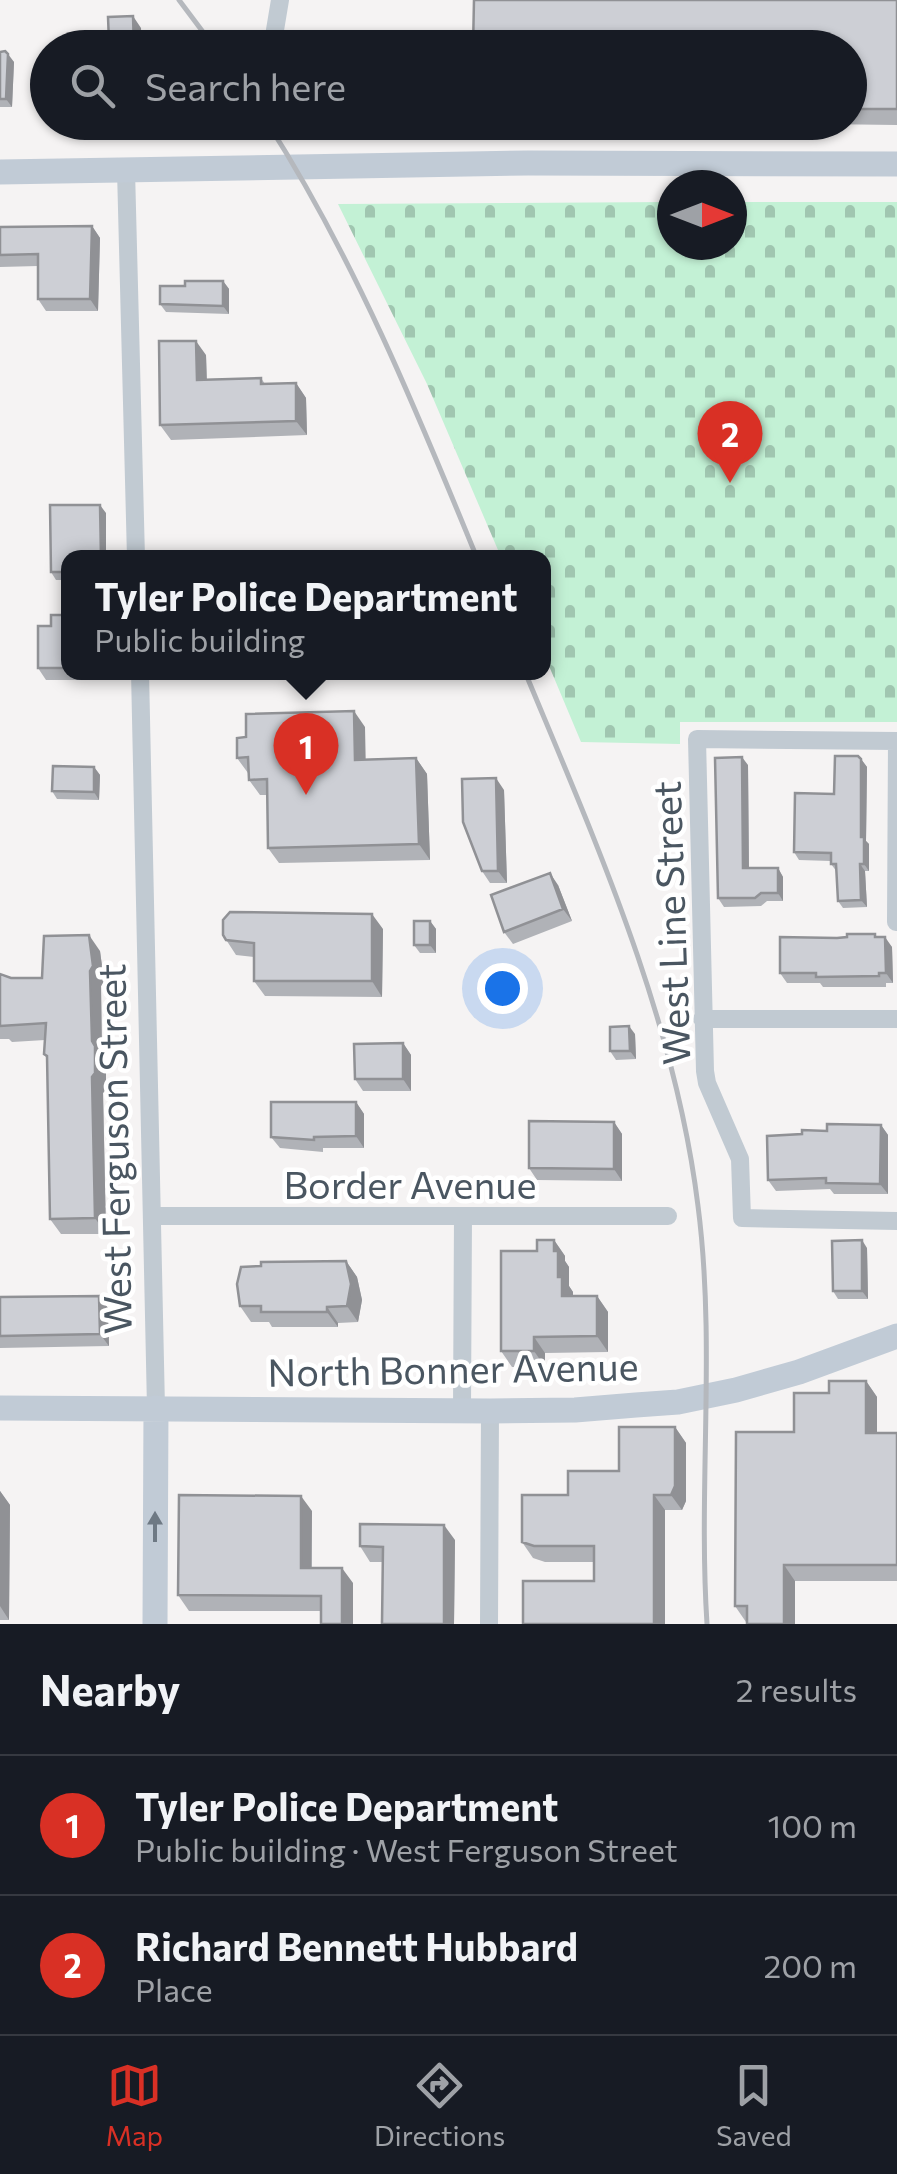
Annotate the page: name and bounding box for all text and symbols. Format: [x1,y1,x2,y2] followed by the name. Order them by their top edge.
[30,30,867,140] search box
[65,58,120,113] icon: search
[145,62,346,109] text: Search here
[657,170,747,260] north arrow
[698,400,762,483] pin: 2
[61,550,551,680] popup
[94,572,518,619] text: Tyler Police Department
[94,619,305,659] text: Public building
[274,712,338,795] pin: 1
[642,780,698,1066] street label: West Line Street
[86,963,140,1335] street label: West Ferguson Street
[477,963,528,1014] your location
[284,1160,536,1207] street label: Border Avenue
[267,1341,639,1395] street label: North Bonner Avenue
[147,1510,163,1542] one-way arrow
[40,1663,180,1715] text: Nearby
[736,1669,857,1709] text: 2 results
[135,1782,558,1829] text: Tyler Police Department
[65,1805,80,1845] text: 1
[768,1805,857,1845] text: 100 m
[135,1829,678,1869] text: Public building · West Ferguson Street
[135,1922,578,1969] text: Richard Bennett Hubbard
[63,1945,82,1985] text: 2
[764,1945,857,1985] text: 200 m
[135,1969,213,2009] text: Place
[105,2058,163,2152] tab: Map
[374,2058,505,2152] tab: Directions
[716,2058,792,2152] tab: Saved

